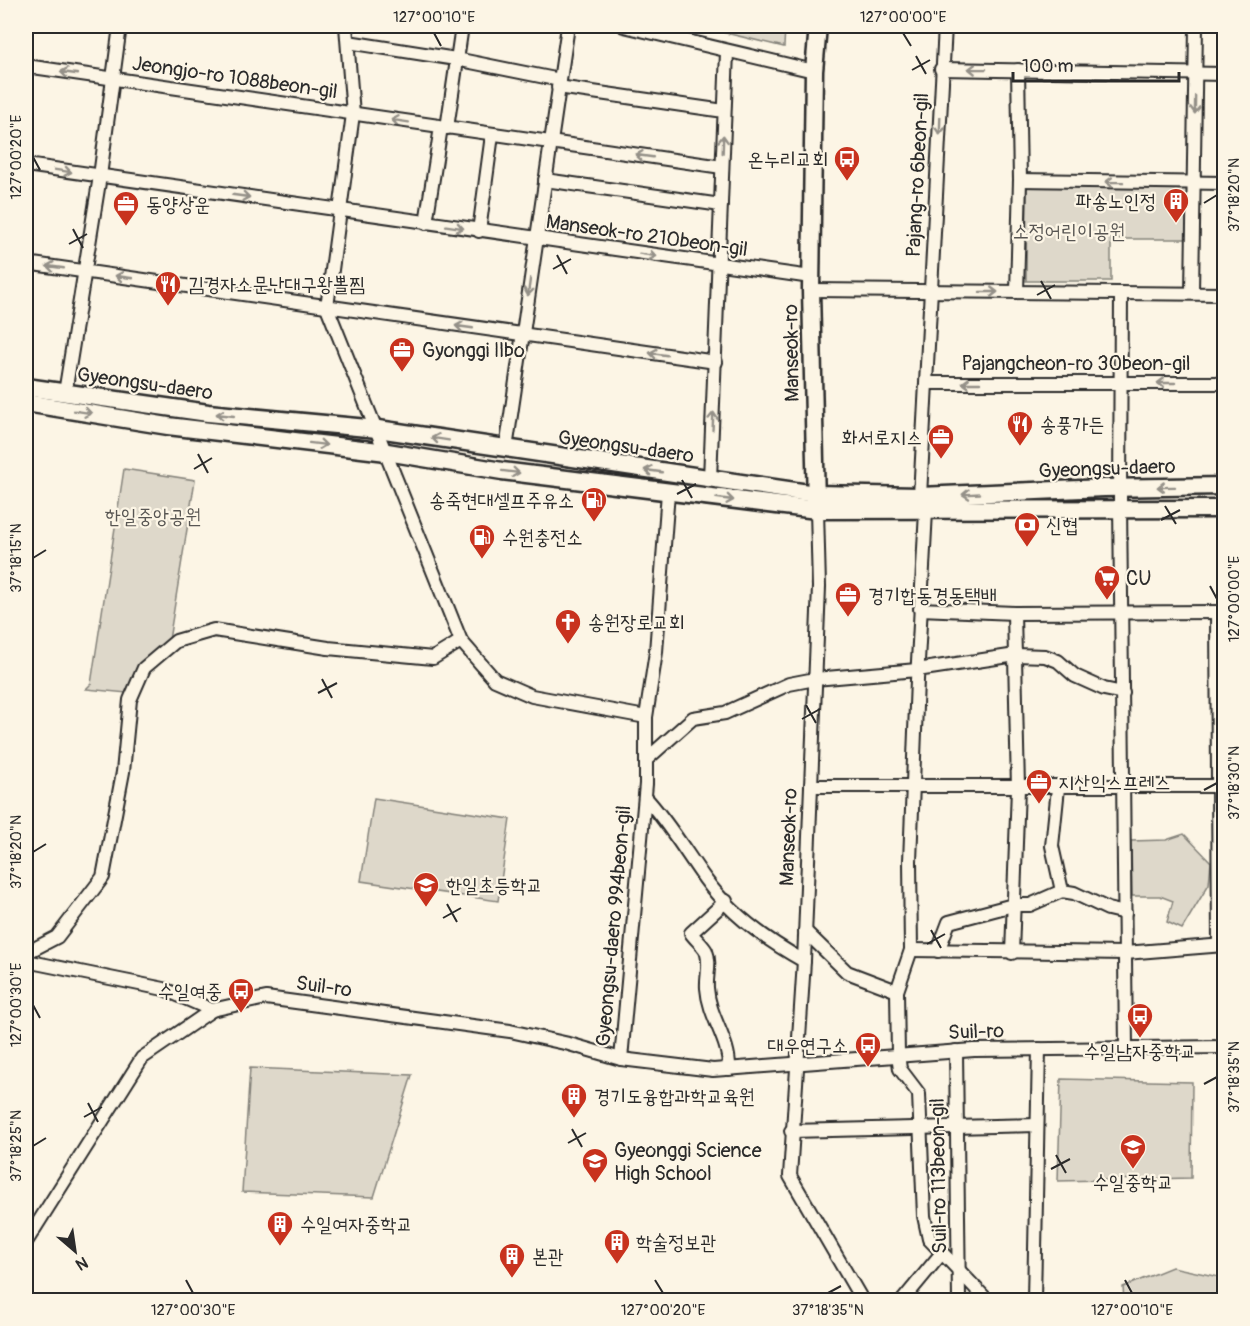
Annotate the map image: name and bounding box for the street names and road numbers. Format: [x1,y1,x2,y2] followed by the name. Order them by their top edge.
[131,51,339,104] street label: Jeongjo-ro 1088beon-gil
[901,92,934,258] street label: Pajang-ro 6beon-gil
[545,209,749,262] street label: Manseok-ro 210beon-gil
[778,304,805,402] street label: Manseok-ro
[961,351,1191,376] street label: Pajangcheon-ro 30beon-gil
[75,362,215,405] street label: Gyeongsu-daero
[556,425,696,468] street label: Gyeongsu-daero
[1038,454,1176,483] street label: Gyeongsu-daero
[774,787,803,886] street label: Manseok-ro
[591,804,636,1048] street label: Gyeongsu-daero 994beon-gil
[294,970,354,1003] street label: Suil-ro
[948,1018,1005,1045] street label: Suil-ro
[925,1098,952,1254] street label: Suil-ro 113beon-gil

